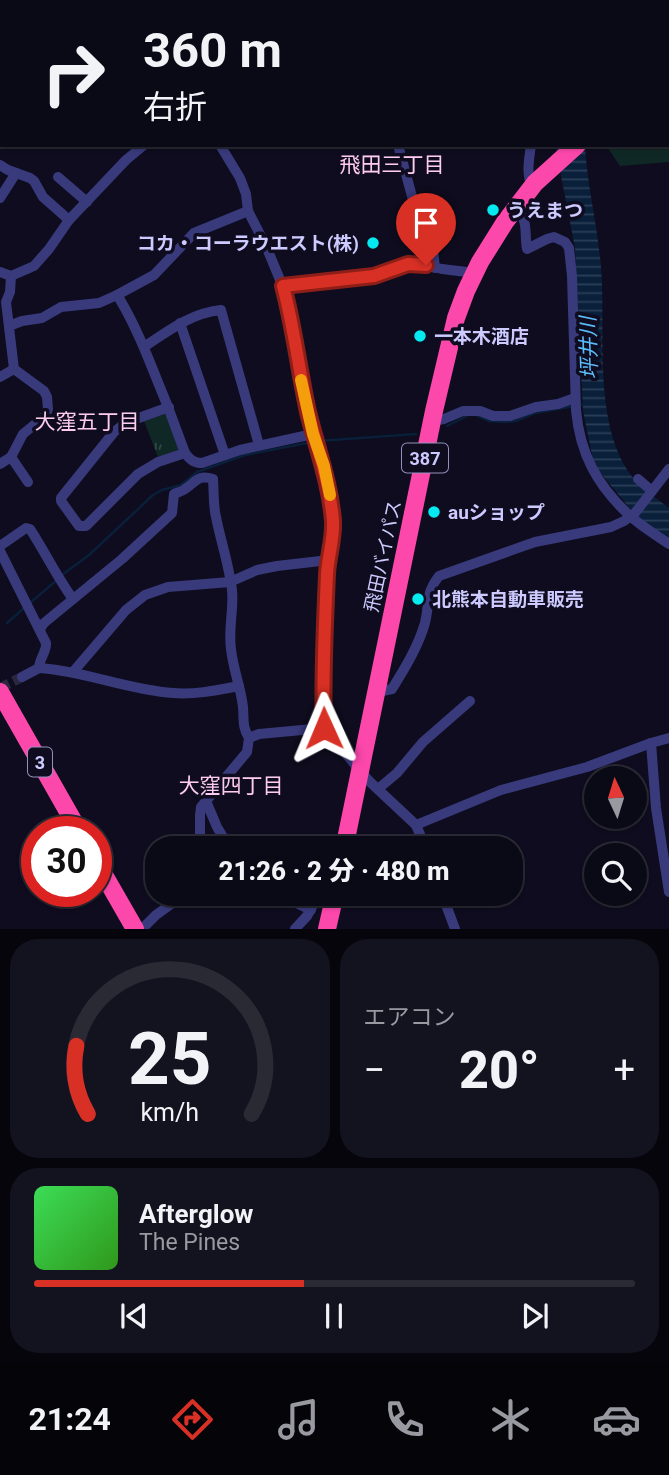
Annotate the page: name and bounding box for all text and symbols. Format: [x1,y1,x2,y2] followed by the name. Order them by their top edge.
[143,22,282,79] text: 360 m
[28,28,119,119] icon: right
[143,88,207,126] text: 右折
[340,153,445,177] district label: 飛田三丁目
[396,193,456,265] pin
[507,199,583,222] place label: うえまつ
[485,202,501,218] marker: うえまつ
[407,204,445,242] icon: arrive
[137,232,359,255] place label: コカ・コーラウエスト(株)
[365,235,381,251] marker: コカ・コーラウエスト(株)
[576,314,602,380] water label: 坪井川
[434,325,529,348] place label: 一本木酒店
[412,328,428,344] marker: 一本木酒店
[35,410,140,434] district label: 大窪五丁目
[402,444,448,472] road number: 387
[360,498,406,614] street label: 飛田バイパス
[448,501,545,524] place label: auショップ
[426,504,442,520] marker: auショップ
[432,588,584,611] place label: 北熊本自動車販売
[410,591,426,607] marker: 北熊本自動車販売
[287,691,361,765] position arrow
[28,748,52,776] road number: 3
[584,766,648,830] north arrow
[584,766,647,906] map controls
[179,774,284,798] district label: 大窪四丁目
[21,816,112,907] speed limit sign: 30
[584,843,647,906] button: search
[218,856,450,886] text: 21:26 · 2 分 · 480 m
[364,1004,456,1031] text: エアコン
[128,1017,212,1103] text: 25
[459,1040,540,1101] text: 20°
[364,1048,385,1092] text: −
[613,1048,635,1092] text: +
[140,1098,199,1127] text: km/h
[139,1199,253,1229] text: Afterglow
[139,1229,240,1256] text: The Pines
[115,1297,153,1335] icon: previous
[315,1297,353,1335] icon: pause
[516,1297,554,1335] icon: next
[168,1395,217,1444] icon: directions
[274,1395,323,1444] icon: music
[380,1395,429,1444] icon: phone
[486,1395,535,1444] icon: climate
[592,1395,641,1444] icon: car
[28,1400,111,1438] text: 21:24

